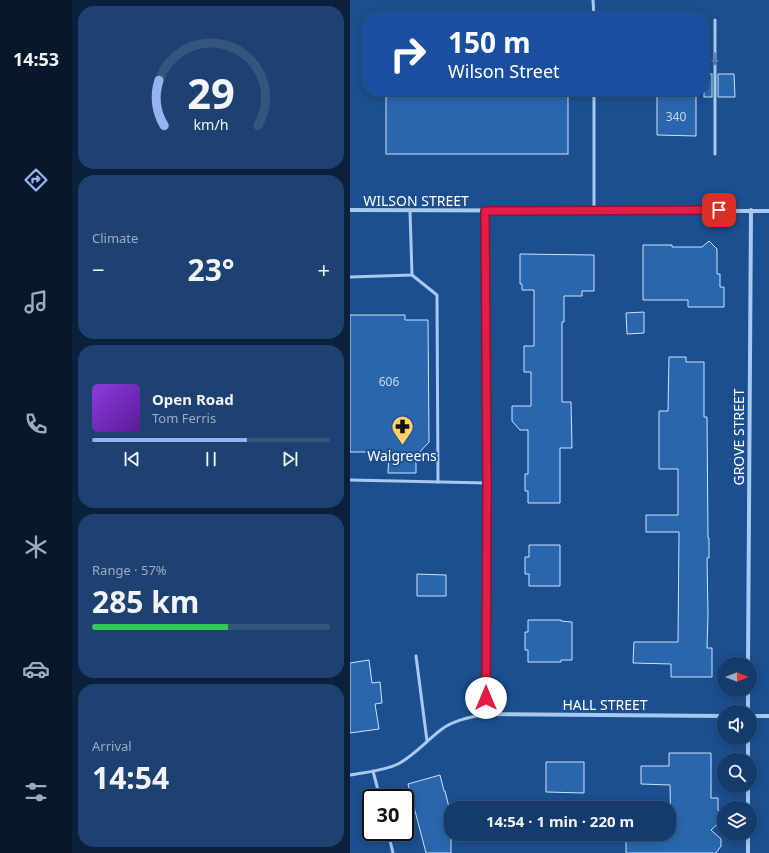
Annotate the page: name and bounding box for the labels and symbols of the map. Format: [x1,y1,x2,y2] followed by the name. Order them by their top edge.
[711,52,719,65] one-way arrow
[666,108,686,125] house number: 340
[363,191,469,210] street label: WILSON STREET
[702,193,736,227] pin
[379,373,399,390] house number: 606
[729,388,748,486] street label: GROVE STREET
[389,414,415,447] pharmacy icon: Walgreens
[367,446,437,465] place label: Walgreens
[717,657,757,697] north arrow
[465,677,507,719] position arrow
[562,695,648,714] street label: HALL STREET
[362,789,414,841] speed limit sign: 30

